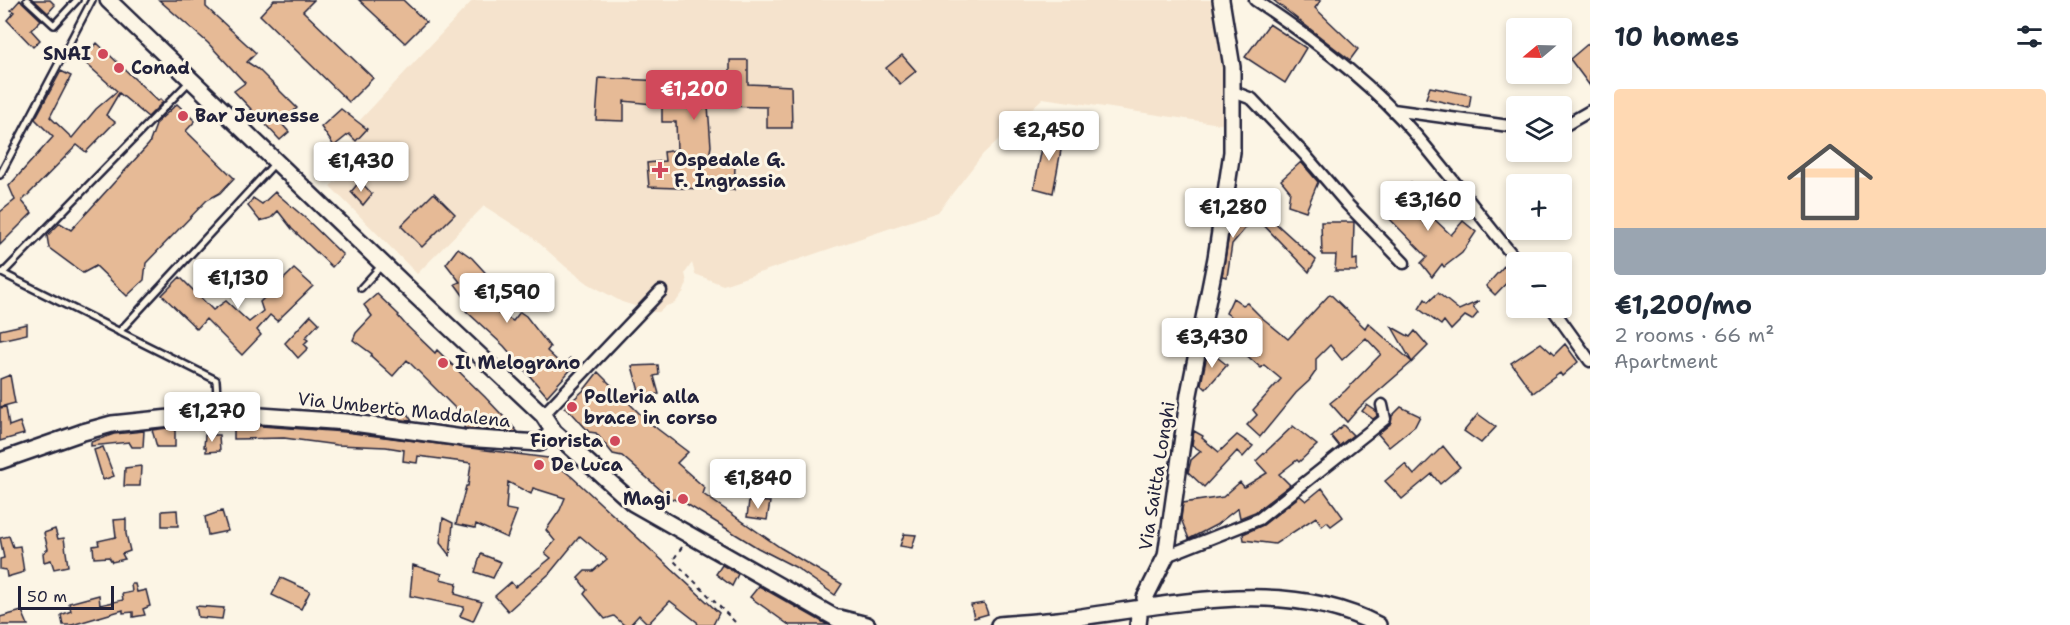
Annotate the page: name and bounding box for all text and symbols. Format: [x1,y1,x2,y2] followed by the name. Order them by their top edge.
[1506,18,1572,84] north arrow
[1506,18,1572,318] map controls
[1614,19,1739,54] text: 10 homes
[2013,20,2046,53] icon: filters
[43,42,91,66] place label: SNAI
[96,47,110,61] marker: SNAI
[131,56,190,80] place label: Conad
[112,61,126,75] marker: Conad
[645,70,743,121] pin: €1,200
[660,76,728,102] text: €1,200
[1506,96,1572,162] button: layers
[195,104,320,128] place label: Bar Jeunesse
[176,109,190,123] marker: Bar Jeunesse
[1000,111,1098,162] pin: €2,450
[1013,117,1085,143] text: €2,450
[1776,128,1884,236] icon: home
[312,142,410,193] pin: €1,430
[328,148,394,174] text: €1,430
[674,148,786,193] place label: Ospedale G. F. Ingrassia
[651,161,669,179] marker: Ospedale G. F. Ingrassia
[1506,174,1572,240] button: +
[1379,181,1477,232] pin: €3,160
[1394,187,1462,213] text: €3,160
[1184,188,1282,239] pin: €1,280
[1199,194,1267,220] text: €1,280
[1506,252,1572,318] button: −
[189,259,287,310] pin: €1,130
[207,265,269,291] text: €1,130
[458,273,556,324] pin: €1,590
[474,279,540,305] text: €1,590
[1614,287,1752,322] text: €1,200/mo
[1163,318,1261,369] pin: €3,430
[1614,322,1775,348] text: 2 rooms · 66 m²
[1176,324,1248,350] text: €3,430
[1614,348,1718,374] text: Apartment
[455,351,580,375] place label: Il Melograno
[436,356,450,370] marker: Il Melograno
[584,385,718,430] place label: Polleria alla brace in corso
[296,387,512,433] street label: Via Umberto Maddalena
[163,392,261,443] pin: €1,270
[178,398,246,424] text: €1,270
[565,400,579,414] marker: Polleria alla brace in corso
[1133,400,1181,552] street label: Via Saitta Longhi
[530,429,604,453] place label: Fiorista
[608,434,622,448] marker: Fiorista
[551,453,623,477] place label: De Luca
[532,458,546,472] marker: De Luca
[709,459,807,510] pin: €1,840
[724,465,792,491] text: €1,840
[623,487,671,511] place label: Magi
[676,492,690,506] marker: Magi
[18,583,114,610] scale bar
[27,586,67,607] text: 50 m

